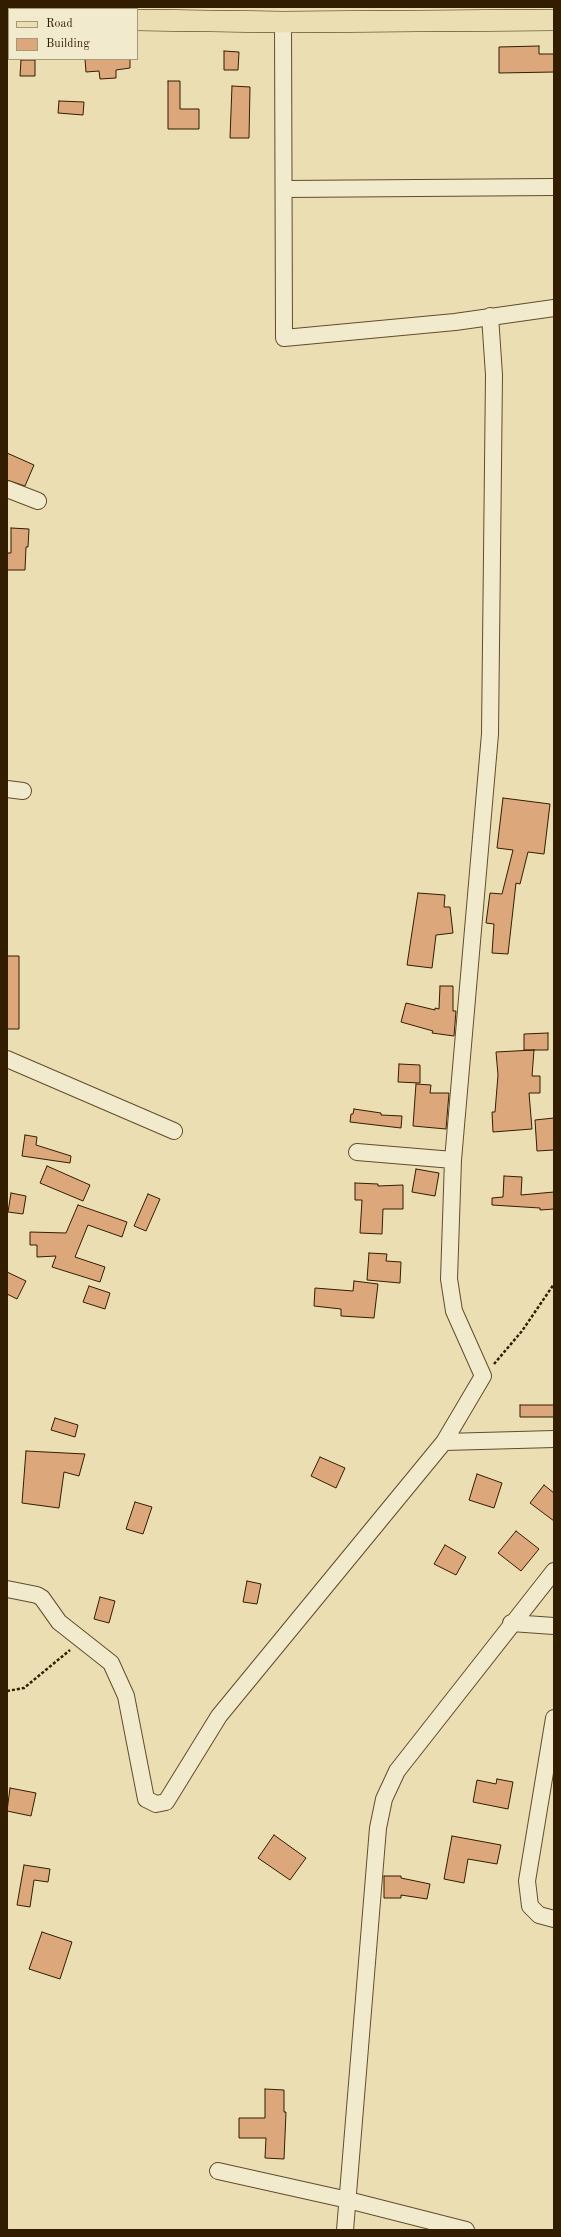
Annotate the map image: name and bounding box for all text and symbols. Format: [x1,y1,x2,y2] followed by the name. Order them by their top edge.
[8,8,138,60] legend
[46,18,73,30] text: Road
[46,38,90,50] text: Building

